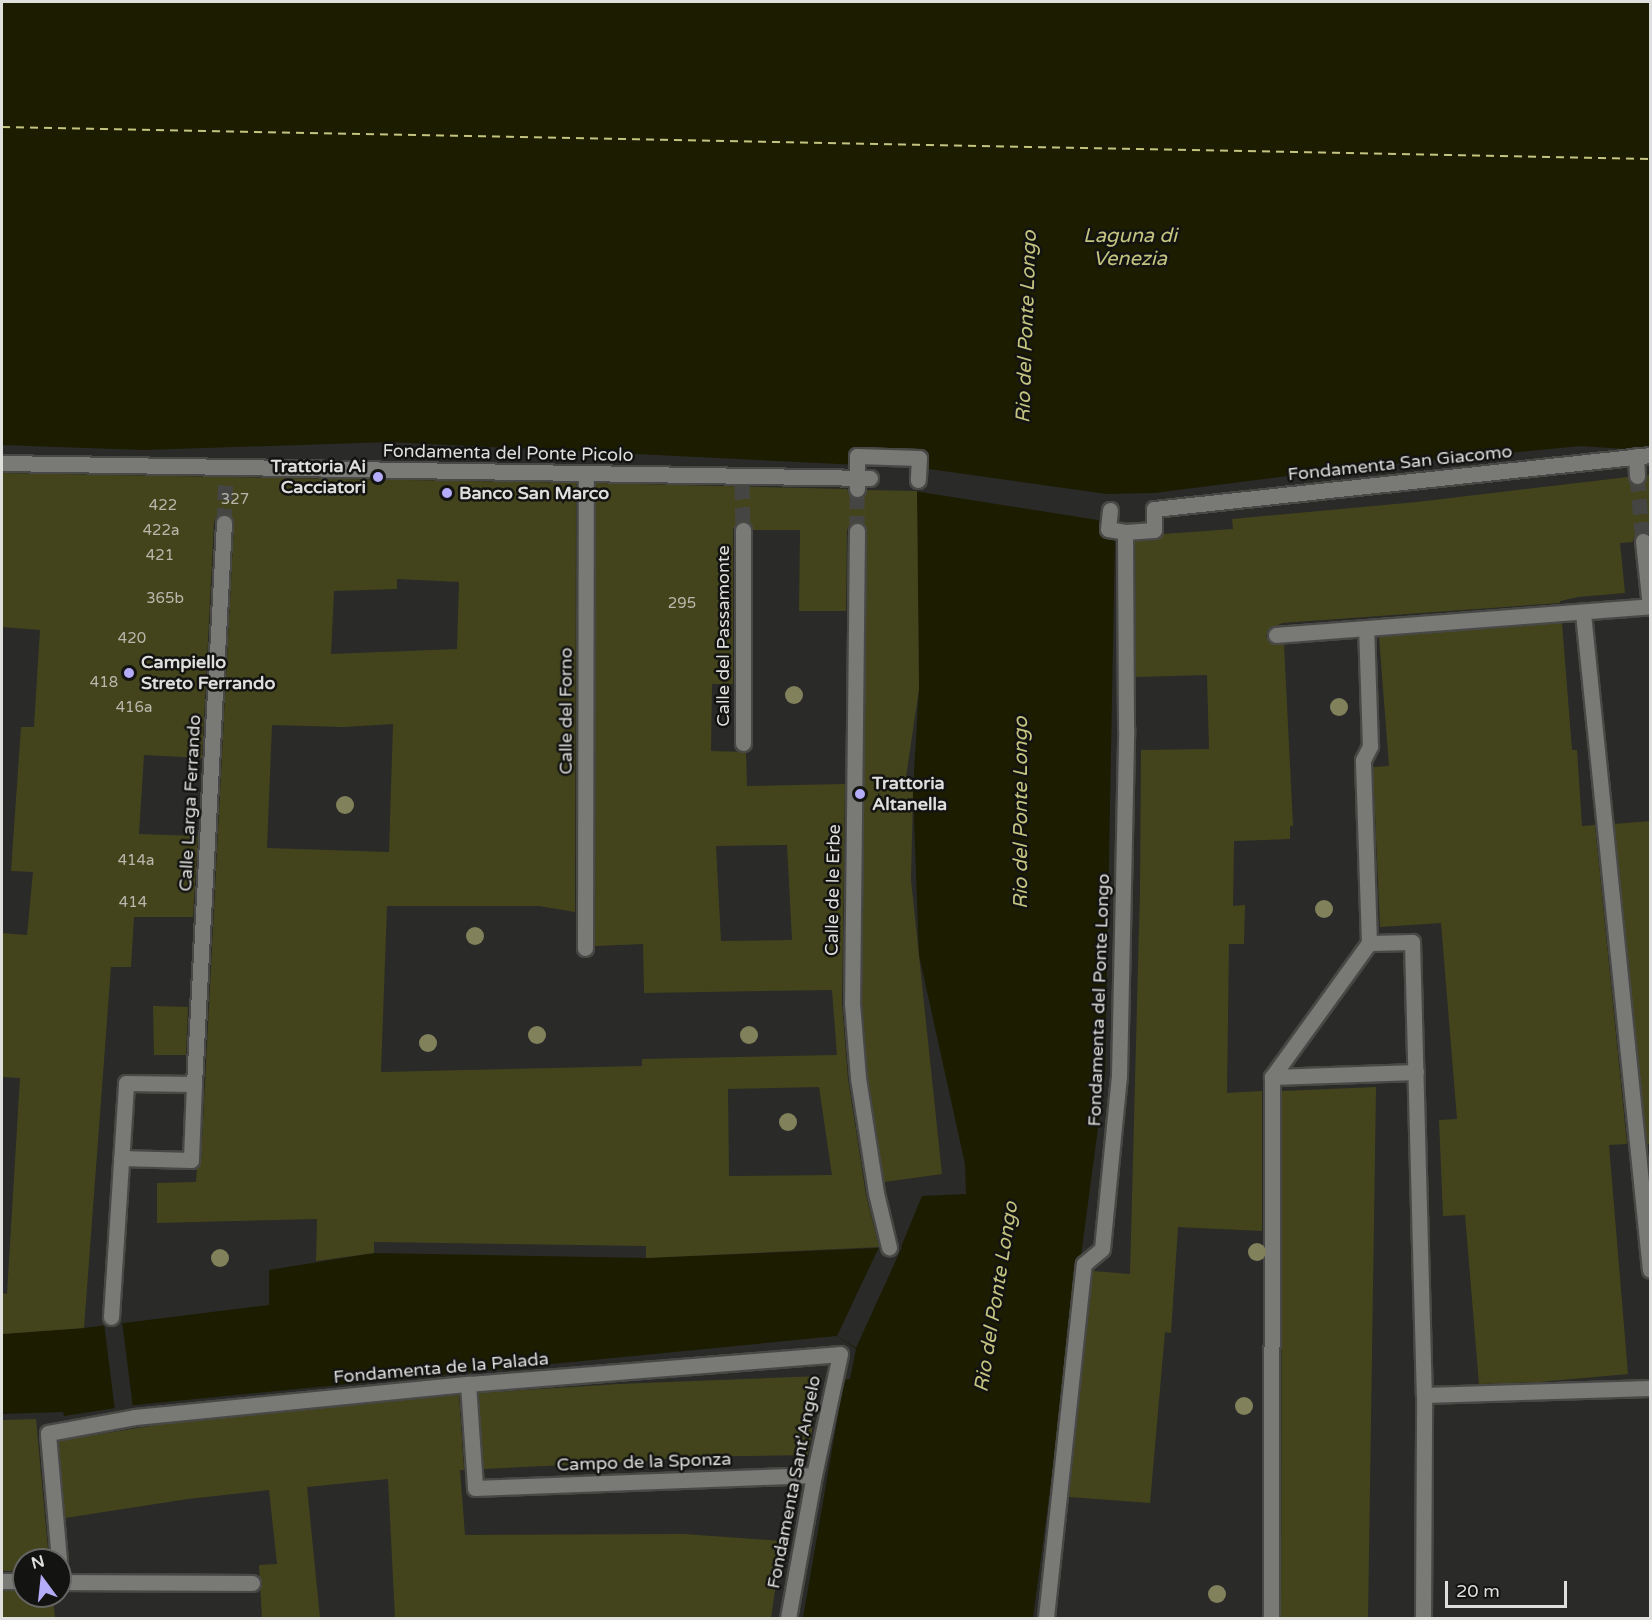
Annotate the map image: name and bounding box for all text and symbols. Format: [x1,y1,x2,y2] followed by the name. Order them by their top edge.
[1083,224,1177,271] water label: Laguna di Venezia
[1012,230,1042,424] water label: Rio del Ponte Longo
[382,440,634,466] street label: Fondamenta del Ponte Picolo
[1287,440,1513,486] street label: Fondamenta San Giacomo
[271,456,366,498] place label: Trattoria Ai Cacciatori
[371,470,385,484] marker: Trattoria Ai Cacciatori
[459,482,609,504] place label: Banco San Marco
[440,486,454,500] marker: Banco San Marco
[221,491,249,509] house number: 327
[149,497,177,515] house number: 422
[143,522,179,540] house number: 422a
[712,545,734,727] street label: Calle del Passamonte
[146,547,174,565] house number: 421
[146,590,184,608] house number: 365b
[668,595,696,613] house number: 295
[118,630,146,648] house number: 420
[555,647,577,775] street label: Calle del Forno
[141,652,275,694] place label: Campiello Streto Ferrando
[122,666,136,680] marker: Campiello Streto Ferrando
[90,674,118,692] house number: 418
[116,699,152,717] house number: 416a
[175,714,205,892] street label: Calle Larga Ferrando
[1009,717,1033,909] water label: Rio del Ponte Longo
[872,773,947,816] place label: Trattoria Altanella
[853,787,867,801] marker: Trattoria Altanella
[821,824,845,956] street label: Calle de le Erbe
[118,852,154,870] house number: 414a
[1084,873,1114,1127] street label: Fondamenta del Ponte Longo
[119,894,147,912] house number: 414
[970,1200,1024,1394] water label: Rio del Ponte Longo
[332,1348,550,1388] street label: Fondamenta de la Palada
[763,1374,825,1590] street label: Fondamenta Sant'Angelo
[556,1448,732,1476] street label: Campo de la Sponza
[12,1548,72,1608] north arrow
[29,1551,47,1574] text: N
[1448,1569,1570,1607] scale bar
[1456,1580,1500,1602] text: 20 m

